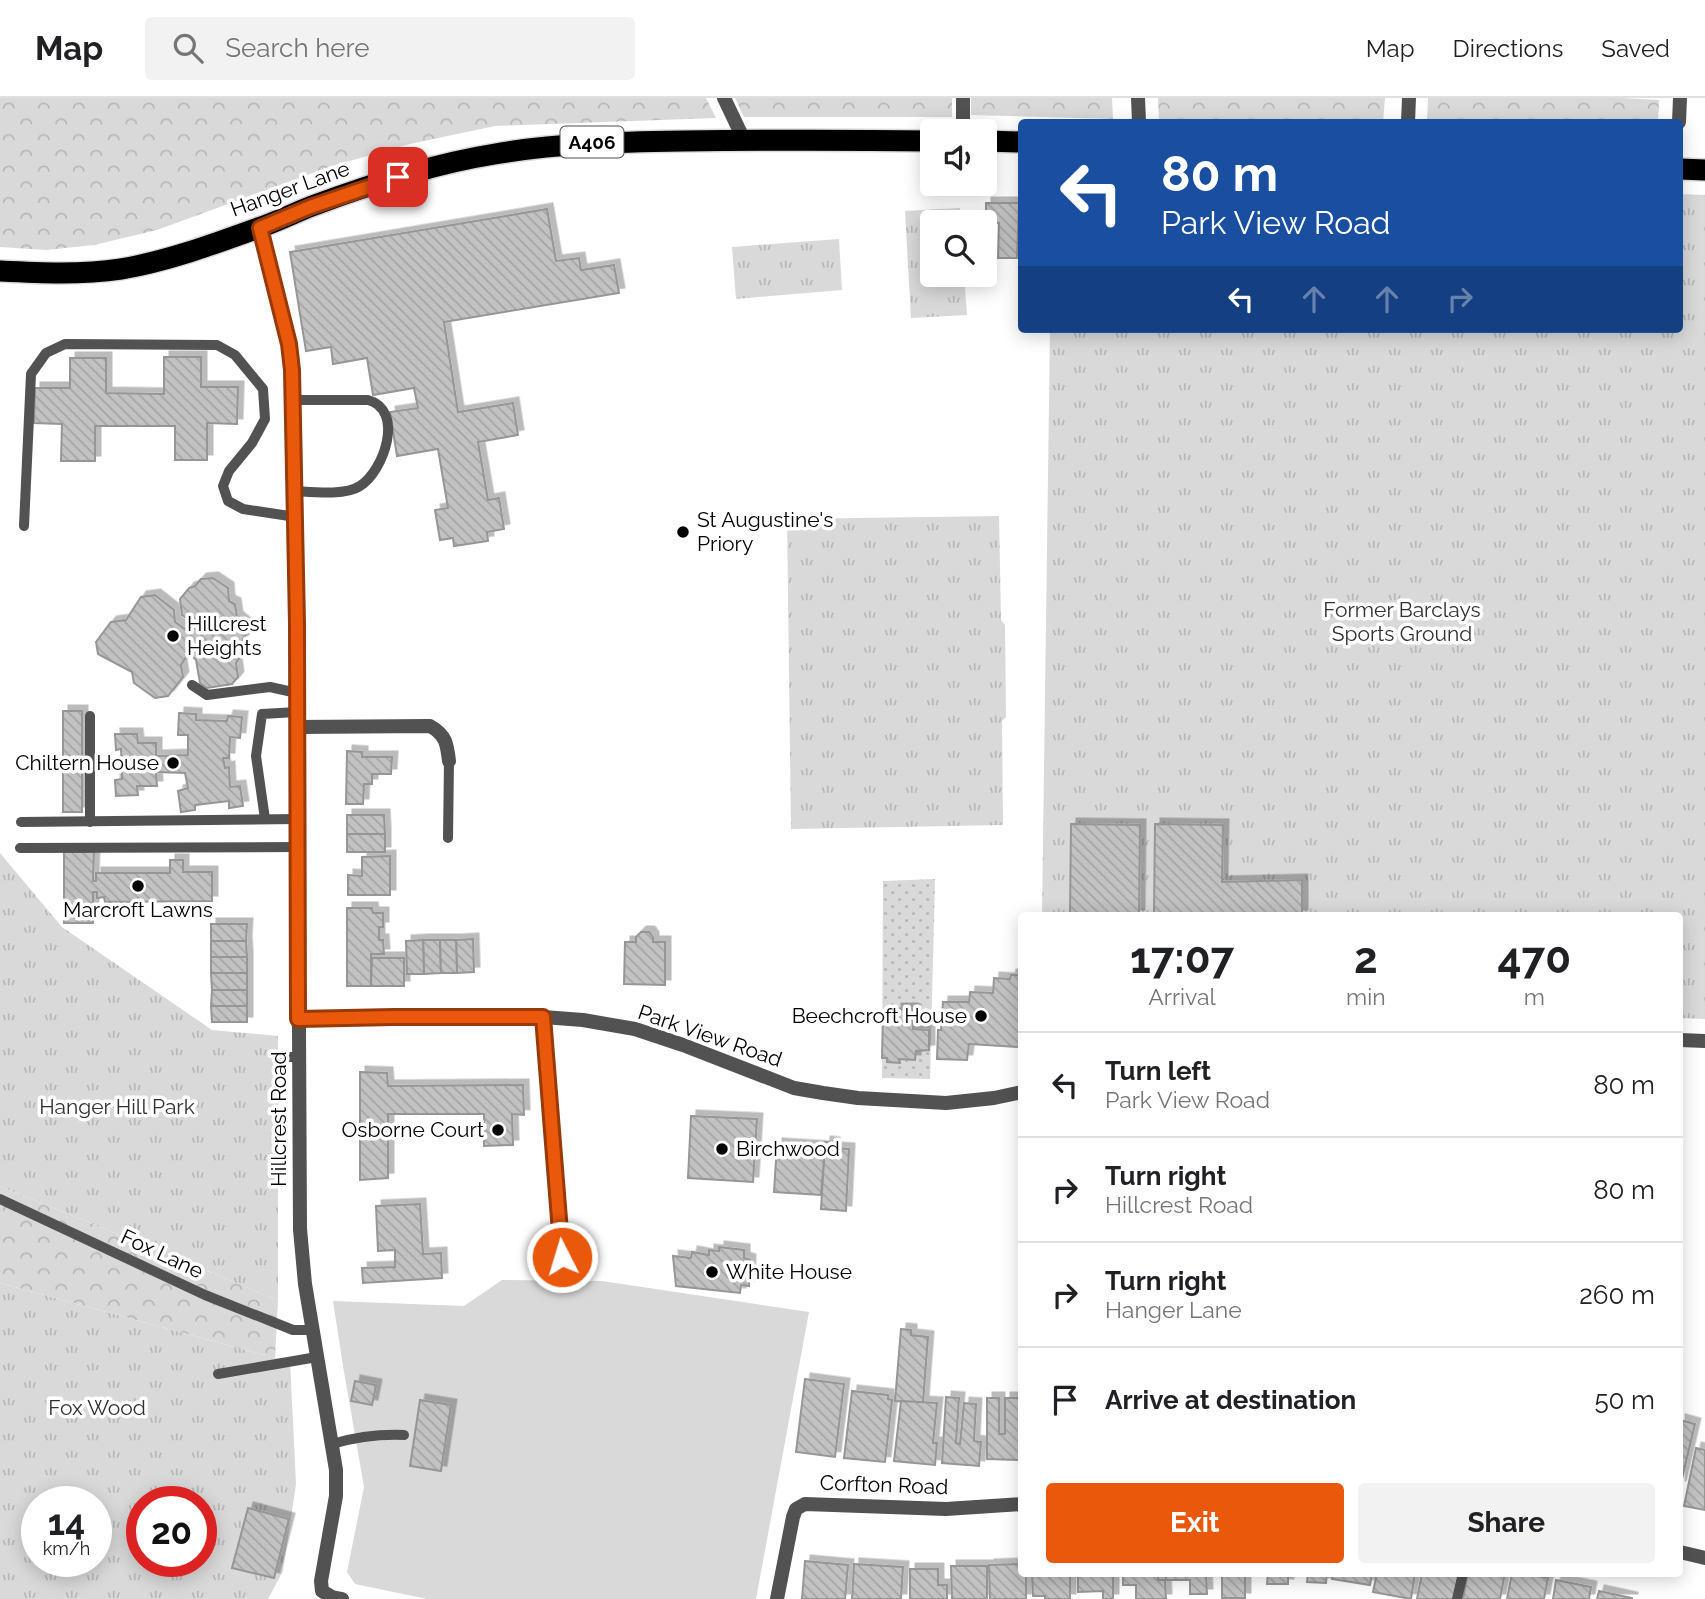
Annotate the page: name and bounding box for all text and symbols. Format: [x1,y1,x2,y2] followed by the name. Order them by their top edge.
[145,17,635,80] search box
[35,29,103,68] text: Map
[169,29,207,67] icon: search
[225,33,370,63] text: Search here
[1366,34,1415,63] text: Map
[1453,34,1563,63] text: Directions
[1601,34,1670,63] text: Saved
[920,119,997,287] map controls
[920,119,997,196] button: sound
[560,126,624,158] road number: A406
[1161,145,1278,202] text: 80 m
[368,147,428,207] pin
[1046,147,1137,238] icon: left
[227,155,353,222] street label: Hanger Lane
[379,158,417,196] icon: arrive
[1161,204,1391,241] text: Park View Road
[920,210,997,287] button: search
[1222,280,1260,318] icon: left
[1295,280,1333,318] icon: ahead
[1368,280,1406,318] icon: ahead
[1441,280,1479,318] icon: right
[697,507,833,556] place label: St Augustine's Priory
[675,524,691,540] marker: St Augustine's Priory
[1323,597,1481,646] park label: Former Barclays Sports Ground
[187,611,267,660] place label: Hillcrest Heights
[165,628,181,644] marker: Hillcrest Heights
[15,750,159,775] place label: Chiltern House
[165,755,181,771] marker: Chiltern House
[130,878,146,894] marker: Marcroft Lawns
[63,897,213,922] place label: Marcroft Lawns
[1130,934,1234,983] text: 17:07
[1354,934,1378,983] text: 2
[1498,934,1571,983] text: 470
[1148,983,1216,1010] text: Arrival
[1346,983,1386,1010] text: min
[1524,983,1545,1010] text: m
[635,999,785,1072] street label: Park View Road
[792,1003,967,1028] place label: Beechcroft House
[973,1008,989,1024] marker: Beechcroft House
[266,1051,291,1187] street label: Hillcrest Road
[1105,1056,1211,1086] text: Turn left
[1046,1066,1084,1104] icon: left
[1593,1070,1655,1100] text: 80 m
[1105,1086,1270,1113] text: Park View Road
[39,1094,195,1119] park label: Hanger Hill Park
[342,1117,484,1142] place label: Osborne Court
[490,1122,506,1138] marker: Osborne Court
[736,1136,840,1161] place label: Birchwood
[714,1141,730,1157] marker: Birchwood
[1105,1161,1226,1191] text: Turn right
[1046,1171,1084,1209] icon: right
[1593,1175,1655,1205] text: 80 m
[1105,1191,1253,1218] text: Hillcrest Road
[525,1220,599,1294] position arrow
[117,1224,207,1283] street label: Fox Lane
[726,1259,852,1284] place label: White House
[704,1264,720,1280] marker: White House
[1105,1266,1226,1296] text: Turn right
[1046,1276,1084,1314] icon: right
[1579,1280,1655,1310] text: 260 m
[1105,1296,1242,1323] text: Hanger Lane
[1046,1381,1084,1419] icon: arrive
[1105,1385,1356,1415] text: Arrive at destination
[1594,1385,1655,1415] text: 50 m
[48,1395,146,1420] park label: Fox Wood
[819,1470,949,1499] street label: Corfton Road
[1046,1483,1344,1563] button: Exit
[1358,1483,1655,1563] button: Share
[126,1486,217,1577] speed limit sign: 20
[48,1502,85,1543] text: 14
[43,1538,90,1559] text: km/h

